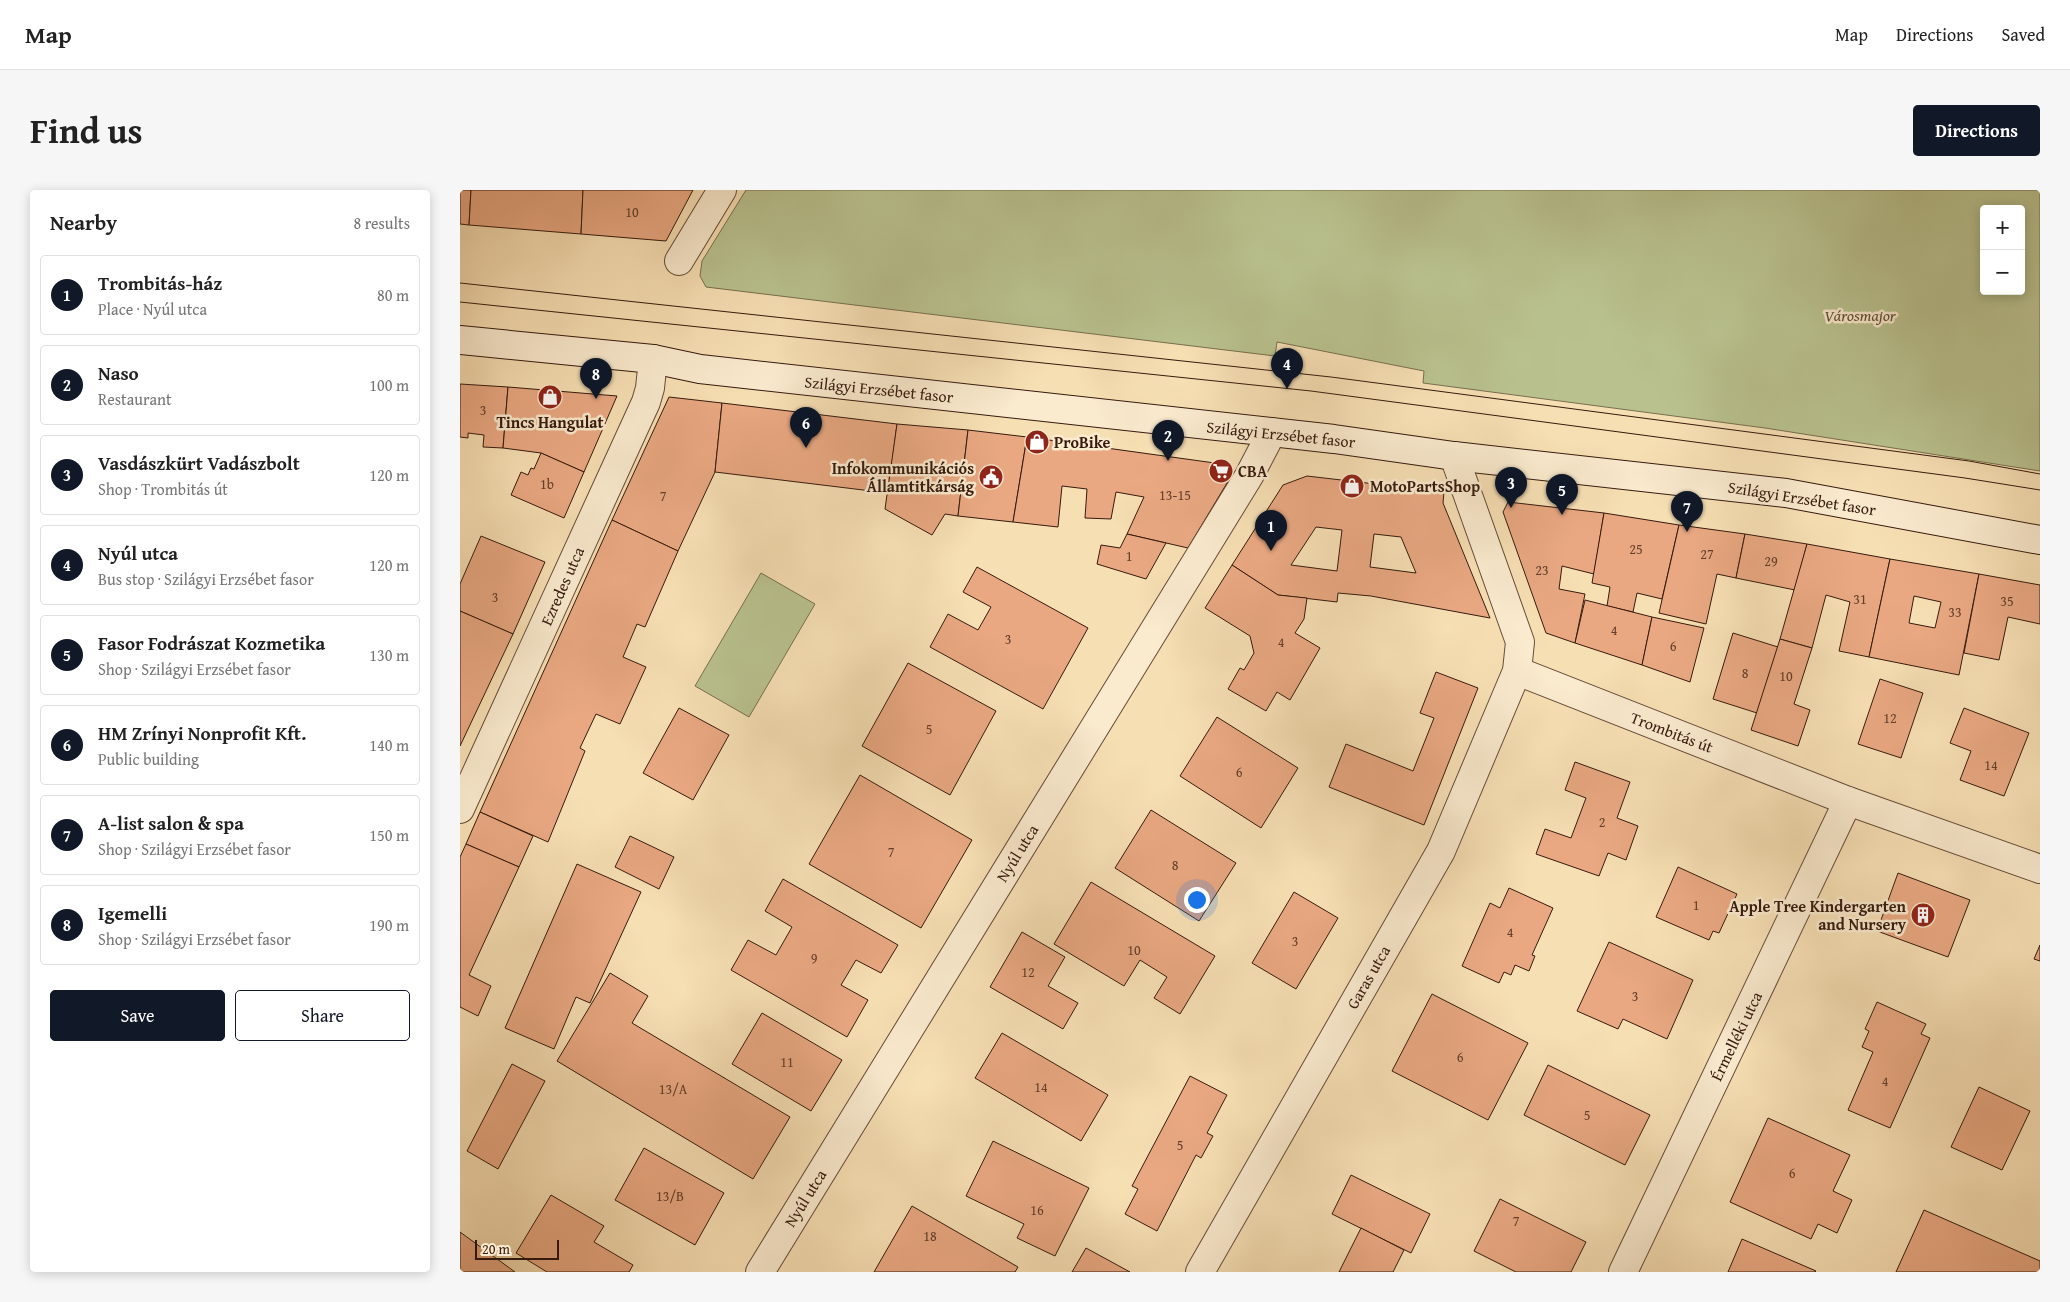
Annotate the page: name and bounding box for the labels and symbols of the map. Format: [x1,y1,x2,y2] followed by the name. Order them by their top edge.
[625,202,639,222] house number: 10
[1824,303,1897,327] park label: Városmajor
[1271,348,1303,389] pin: 4
[580,358,612,399] pin: 8
[803,369,955,409] street label: Szilágyi Erzsébet fasor
[537,384,563,410] shop icon: Tincs Hangulat
[480,400,486,420] house number: 3
[790,407,822,448] pin: 6
[496,410,604,434] place label: Tincs Hangulat
[1205,414,1357,454] street label: Szilágyi Erzsébet fasor
[1152,420,1184,461] pin: 2
[1024,429,1050,455] shop icon: ProBike
[1054,430,1111,454] place label: ProBike
[832,456,975,498] place label: Infokommunikációs Államtitkárság
[1208,458,1234,484] supermarket icon: CBA
[1238,459,1268,483] place label: CBA
[978,464,1004,490] public building icon: Infokommunikációs Államtitkárság
[1495,467,1527,508] pin: 3
[1339,473,1365,499] shop icon: MotoPartsShop
[540,474,554,494] house number: 1b
[1370,474,1480,498] place label: MotoPartsShop
[1546,474,1578,515] pin: 5
[1726,474,1878,522] street label: Szilágyi Erzsébet fasor
[1159,485,1191,505] house number: 13-15
[660,486,667,506] house number: 7
[1671,491,1703,532] pin: 7
[1255,510,1287,551] pin: 1
[1629,539,1643,559] house number: 25
[534,542,590,629] street label: Ezredes utca
[1700,544,1714,564] house number: 27
[1126,546,1132,566] house number: 1
[1764,551,1778,571] house number: 29
[1535,560,1549,580] house number: 23
[492,587,498,607] house number: 3
[1853,589,1867,609] house number: 31
[2000,591,2014,611] house number: 35
[1948,602,1962,622] house number: 33
[1611,620,1618,640] house number: 4
[1005,629,1011,649] house number: 3
[1278,632,1285,652] house number: 4
[1670,636,1677,656] house number: 6
[1742,663,1749,683] house number: 8
[1779,666,1793,686] house number: 10
[1627,705,1717,759] street label: Trombitás út
[1883,708,1897,728] house number: 12
[926,719,932,739] house number: 5
[1984,755,1998,775] house number: 14
[1236,762,1243,782] house number: 6
[1599,812,1605,832] house number: 2
[990,819,1044,887] street label: Nyúl utca
[888,842,895,862] house number: 7
[1172,855,1179,875] house number: 8
[1184,887,1210,913] your location
[1729,894,1907,936] place label: Apple Tree Kindergarten and Nursery
[1693,895,1699,915] house number: 1
[1910,902,1936,928] building icon: Apple Tree Kindergarten and Nursery
[1507,922,1514,942] house number: 4
[1292,931,1298,951] house number: 3
[1127,940,1141,960] house number: 10
[1340,940,1396,1013] street label: Garas utca
[811,948,818,968] house number: 9
[1021,962,1035,982] house number: 12
[1632,986,1638,1006] house number: 3
[1704,987,1768,1085] street label: Érmelléki utca
[1457,1047,1464,1067] house number: 6
[780,1052,794,1072] house number: 11
[1882,1071,1889,1091] house number: 4
[1034,1077,1048,1097] house number: 14
[659,1079,688,1099] house number: 13/A
[1584,1105,1590,1125] house number: 5
[1177,1135,1183,1155] house number: 5
[1789,1163,1796,1183] house number: 6
[778,1164,832,1232] street label: Nyúl utca
[656,1186,684,1206] house number: 13/B
[1030,1200,1044,1220] house number: 16
[1513,1211,1520,1231] house number: 7
[923,1226,937,1246] house number: 18
[475,1237,559,1260] scale bar

